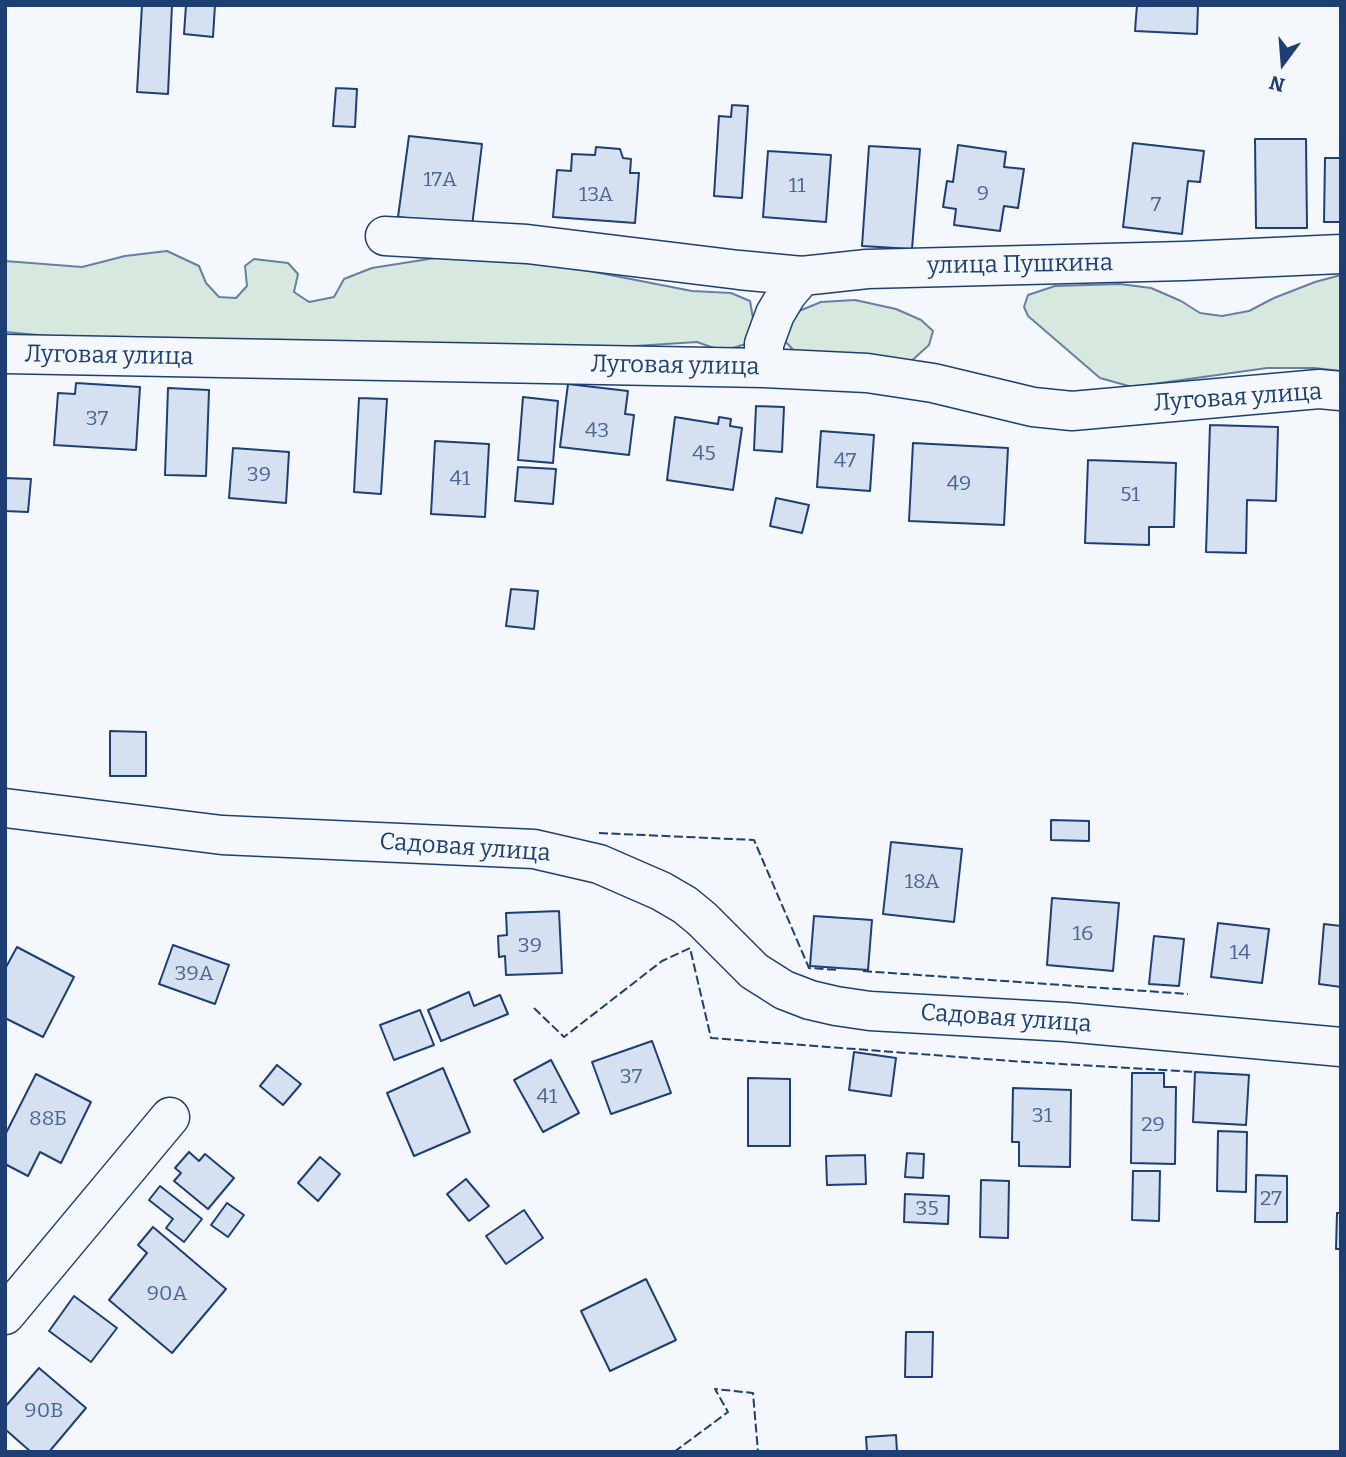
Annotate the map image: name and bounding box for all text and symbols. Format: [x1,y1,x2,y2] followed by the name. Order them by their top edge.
[1248,28,1318,98] north arrow
[1267,71,1287,97] text: N
[423,167,457,193] house number: 17А
[788,173,806,199] house number: 11
[977,181,989,207] house number: 9
[579,182,613,208] house number: 13А
[1151,192,1161,218] house number: 7
[927,249,1113,281] street label: улица Пушкина
[24,340,194,372] street label: Луговая улица
[590,350,760,382] street label: Луговая улица
[1153,378,1323,418] street label: Луговая улица
[86,406,108,432] house number: 37
[585,418,609,444] house number: 43
[692,441,716,467] house number: 45
[834,448,856,474] house number: 47
[247,462,271,488] house number: 39
[450,466,470,492] house number: 41
[947,471,971,497] house number: 49
[1120,482,1140,508] house number: 51
[378,828,552,868] street label: Садовая улица
[904,869,940,895] house number: 18А
[1073,921,1093,947] house number: 16
[518,933,542,959] house number: 39
[1230,940,1250,966] house number: 14
[174,961,214,987] house number: 39А
[919,999,1093,1039] street label: Садовая улица
[620,1064,642,1090] house number: 37
[537,1084,557,1110] house number: 41
[1032,1103,1052,1129] house number: 31
[29,1106,67,1132] house number: 88Б
[1141,1112,1165,1138] house number: 29
[1260,1186,1282,1212] house number: 27
[915,1196,939,1222] house number: 35
[147,1281,187,1307] house number: 90А
[24,1398,64,1424] house number: 90В

